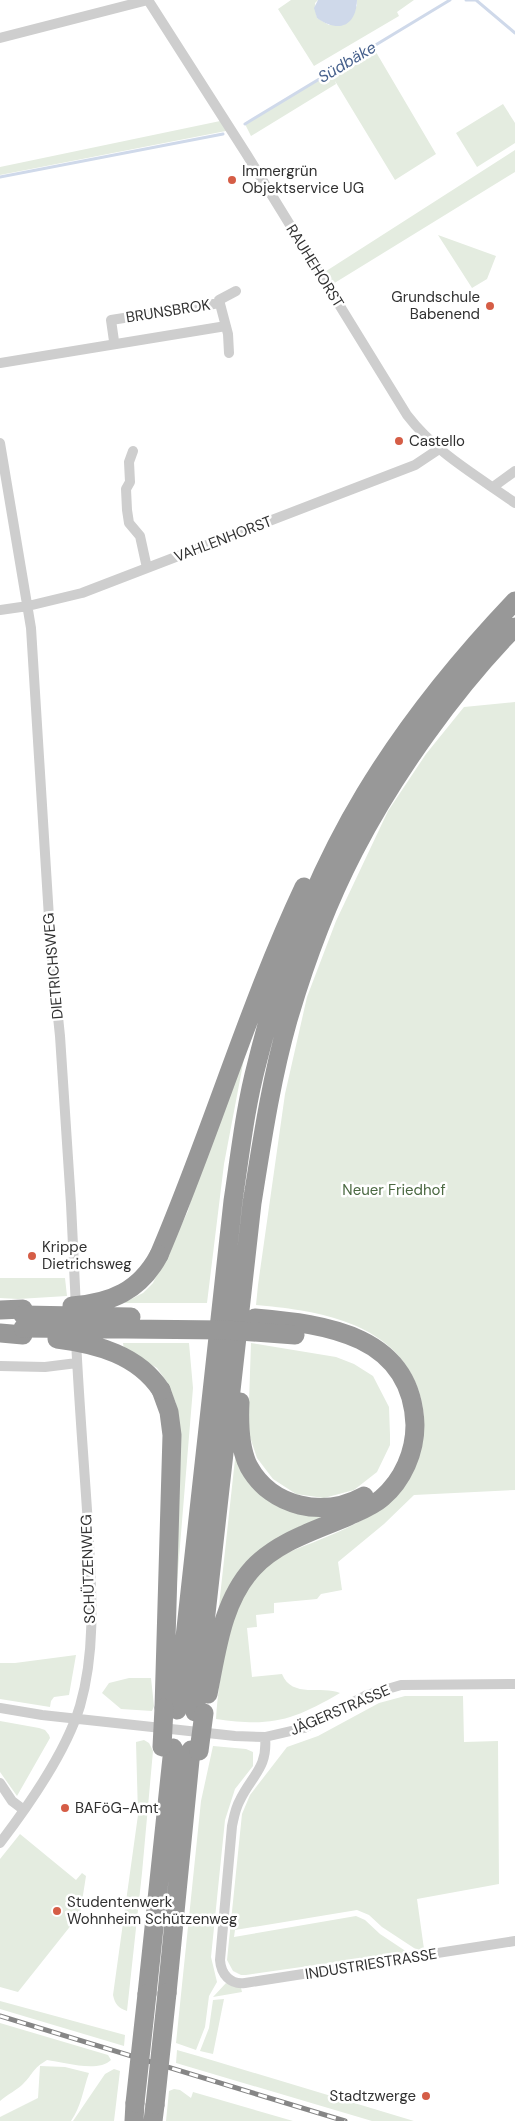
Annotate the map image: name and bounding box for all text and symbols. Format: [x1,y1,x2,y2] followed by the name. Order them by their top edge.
[314,36,380,88] water label: Südbäke
[242,161,364,198] place label: Immergrün Objektservice UG
[226,174,238,186] marker: Immergrün Objektservice UG
[281,221,349,311] street label: RAUHEHORST
[391,287,480,324] place label: Grundschule Babenend
[124,294,212,328] street label: BRUNSBROK
[484,300,496,312] marker: Grundschule Babenend
[409,431,465,451] place label: Castello
[393,435,405,447] marker: Castello
[171,511,275,567] street label: VAHLENHORST
[38,912,68,1020] street label: DIETRICHSWEG
[342,1180,446,1200] park label: Neuer Friedhof
[42,1237,132,1274] place label: Krippe Dietrichsweg
[26,1250,38,1262] marker: Krippe Dietrichsweg
[76,1514,100,1624] street label: SCHÜTZENWEG
[287,1680,393,1740] street label: JÄGERSTRASSE
[75,1798,159,1818] place label: BAFöG-Amt
[59,1802,71,1814] marker: BAFöG-Amt
[67,1892,237,1929] place label: Studentenwerk Wohnheim Schützenweg
[51,1905,63,1917] marker: Studentenwerk Wohnheim Schützenweg
[304,1944,438,1984] street label: INDUSTRIESTRASSE
[329,2086,416,2106] place label: Stadtzwerge
[420,2090,432,2102] marker: Stadtzwerge

